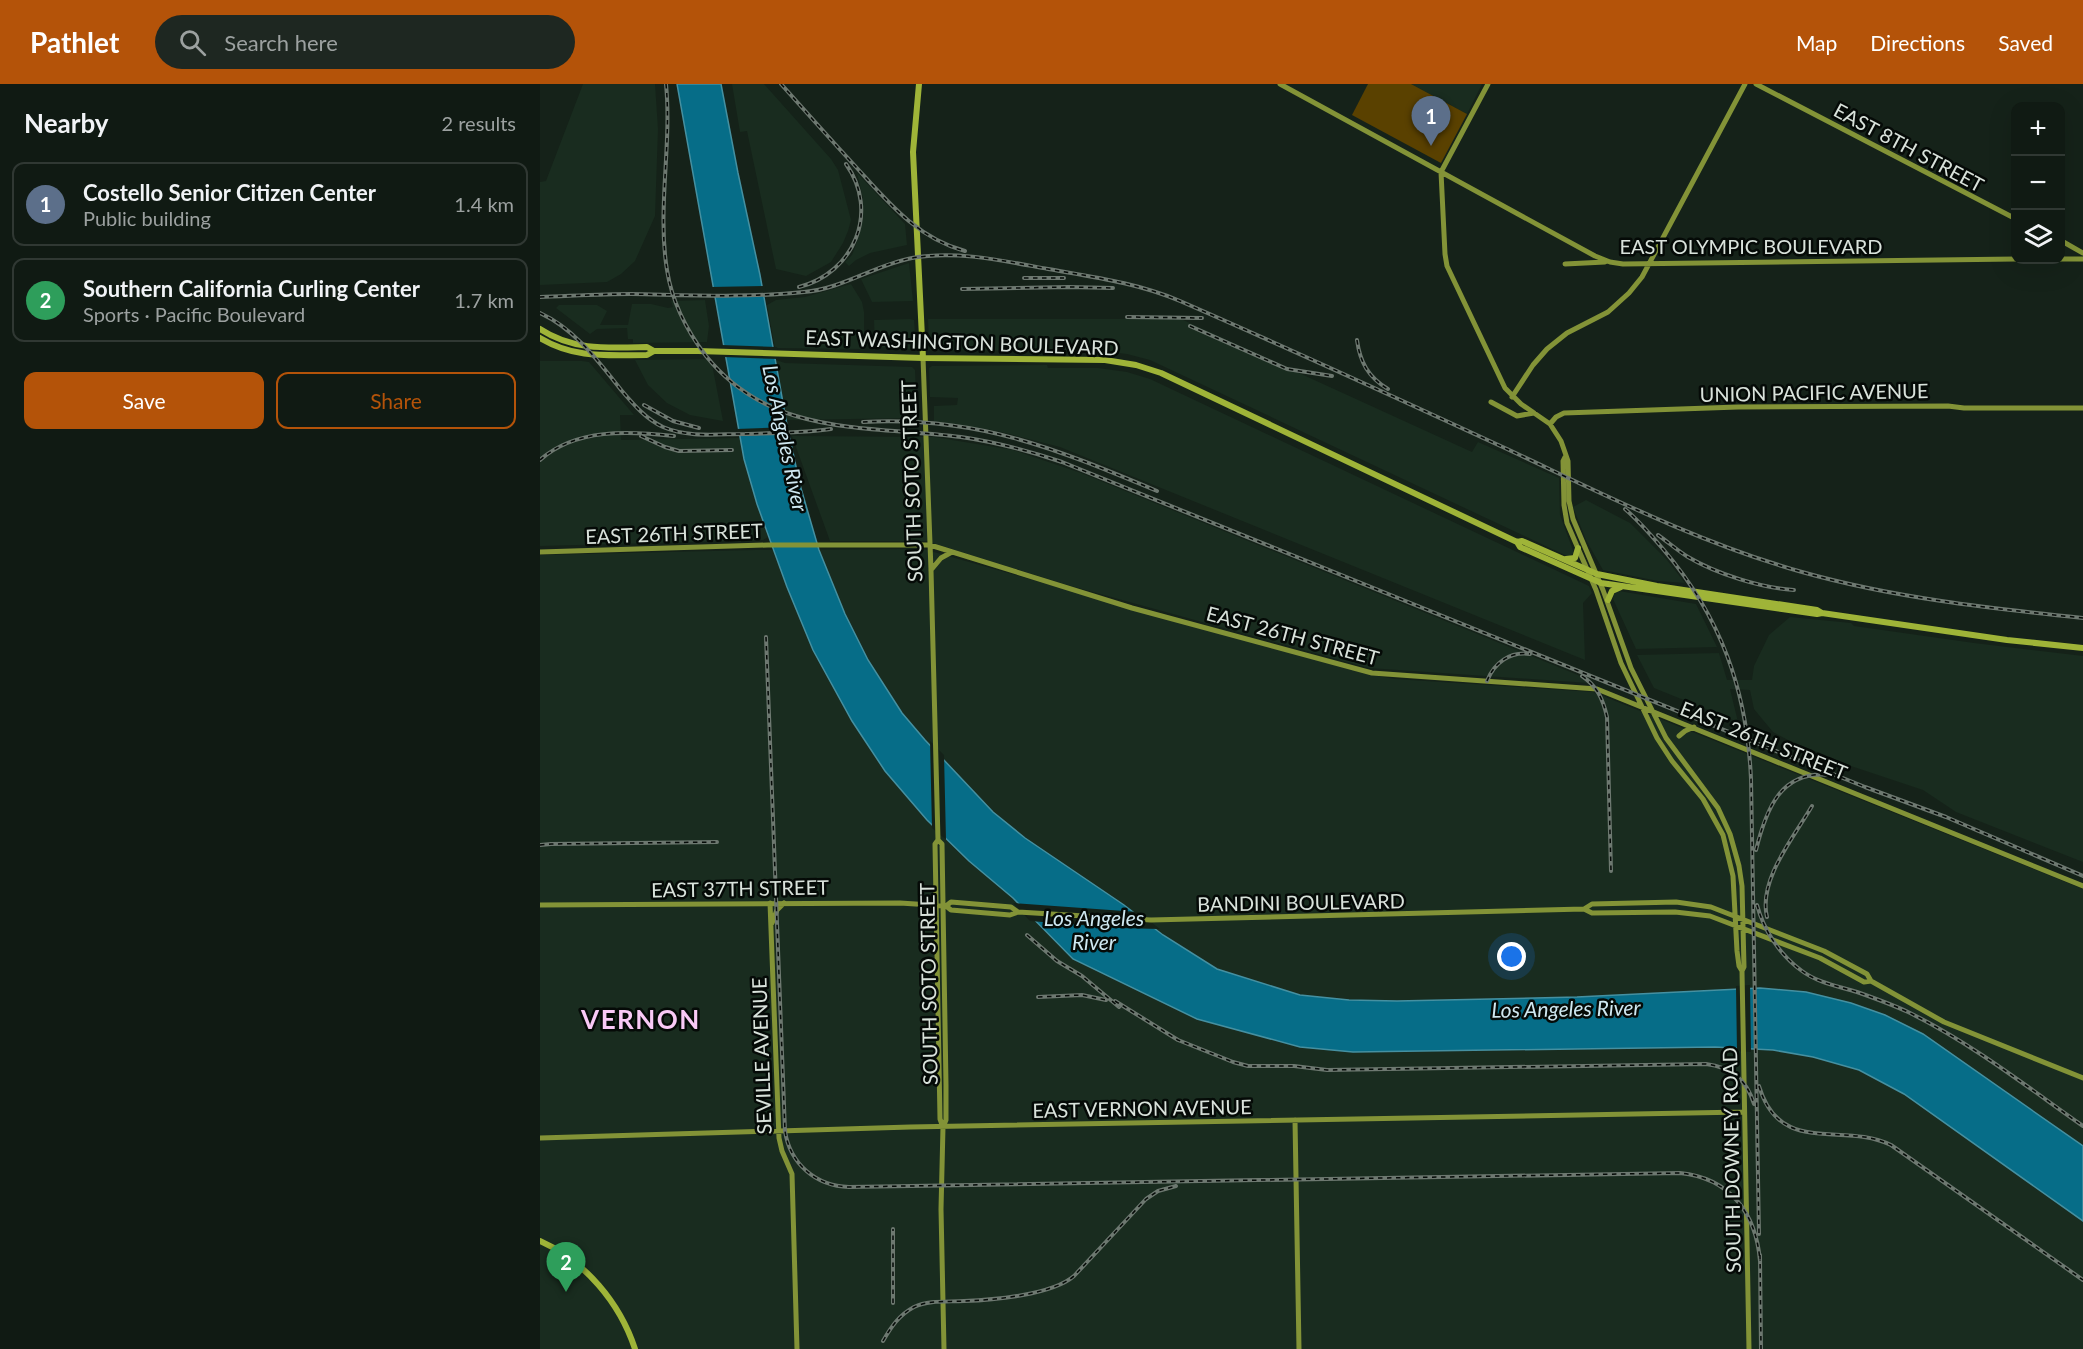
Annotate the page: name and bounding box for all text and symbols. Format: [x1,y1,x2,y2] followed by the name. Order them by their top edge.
[155,15,575,69] search box
[30,25,119,59] text: Pathlet
[176,26,209,59] icon: search
[224,29,338,56] text: Search here
[1796,30,1837,55] text: Map
[1870,30,1965,55] text: Directions
[1998,30,2053,55] text: Saved
[1412,97,1450,146] pin: 1
[1830,97,1988,197] street label: EAST 8TH STREET
[2011,102,2065,264] map controls
[2011,102,2065,156] button: +
[24,107,109,139] text: Nearby
[441,111,516,135] text: 2 results
[2011,156,2065,210] button: −
[83,179,376,206] text: Costello Senior Citizen Center
[40,192,51,216] text: 1
[454,192,514,216] text: 1.4 km
[83,206,211,230] text: Public building
[2011,210,2065,264] button: layers
[1619,234,1883,258] street label: EAST OLYMPIC BOULEVARD
[83,275,420,302] text: Southern California Curling Center
[40,288,51,312] text: 2
[454,288,514,312] text: 1.7 km
[83,302,305,326] text: Sports · Pacific Boulevard
[805,325,1119,359] street label: EAST WASHINGTON BOULEVARD
[758,362,814,514] water label: Los Angeles River
[24,372,264,429] button: Save
[276,372,516,429] button: Share
[1699,378,1929,406] street label: UNION PACIFIC AVENUE
[895,379,927,583] street label: SOUTH SOTO STREET
[585,518,763,548] street label: EAST 26TH STREET
[1204,600,1382,670] street label: EAST 26TH STREET
[1677,696,1851,784] street label: EAST 26TH STREET
[651,874,829,902] street label: EAST 37TH STREET
[914,882,942,1085] street label: SOUTH SOTO STREET
[1197,888,1405,916] street label: BANDINI BOULEVARD
[1044,905,1144,954] water label: Los Angeles River
[1497,942,1526,971] your location
[746,977,776,1135] street label: SEVILLE AVENUE
[1491,994,1642,1022] water label: Los Angeles River
[580,1003,701,1035] district label: VERNON
[1717,1047,1745,1273] street label: SOUTH DOWNEY ROAD
[1032,1094,1252,1122] street label: EAST VERNON AVENUE
[546,1242,586,1292] pin: 2

